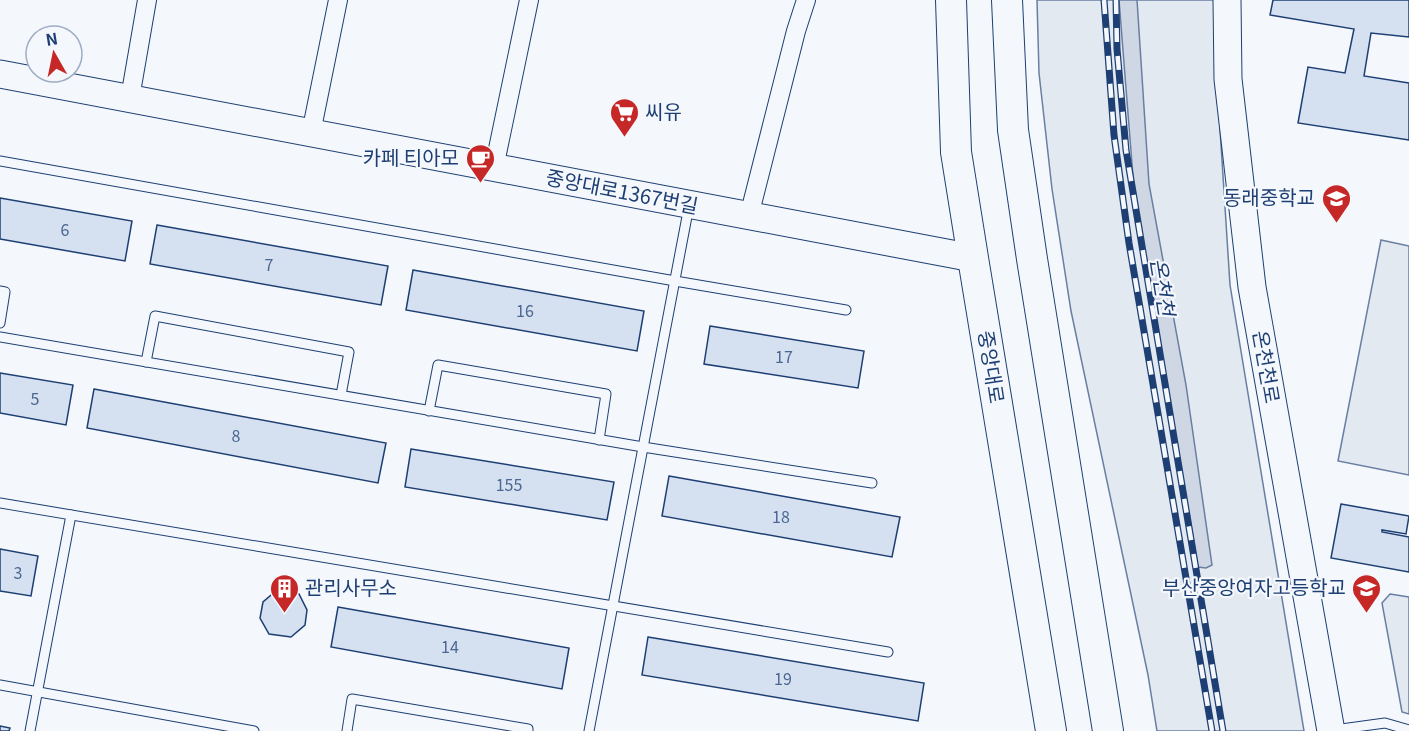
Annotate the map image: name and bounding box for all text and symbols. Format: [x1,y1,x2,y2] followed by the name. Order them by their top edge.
[24,24,84,84] north arrow
[44,25,59,51] text: N
[608,96,640,138] supermarket icon: 씨유
[645,96,682,125] place label: 씨유
[363,142,459,171] place label: 카페 티아모
[464,142,496,184] cafe icon: 카페 티아모
[544,162,701,220] street label: 중앙대로1367번길
[1223,182,1315,211] place label: 동래중학교
[1320,182,1352,224] school or university icon: 동래중학교
[61,217,70,241] house number: 6
[265,252,274,276] house number: 7
[1145,256,1184,320] water label: 온천천
[516,298,534,322] house number: 16
[972,328,1013,405] street label: 중앙대로
[1247,328,1288,406] street label: 온천천로
[775,344,793,368] house number: 17
[31,386,40,410] house number: 5
[232,423,241,447] house number: 8
[496,472,522,496] house number: 155
[772,504,790,528] house number: 18
[14,560,22,584] house number: 3
[268,572,300,614] building icon: 관리사무소
[305,572,397,601] place label: 관리사무소
[1162,572,1346,601] place label: 부산중앙여자고등학교
[1351,572,1383,614] school or university icon: 부산중앙여자고등학교
[441,634,459,658] house number: 14
[774,666,792,690] house number: 19

